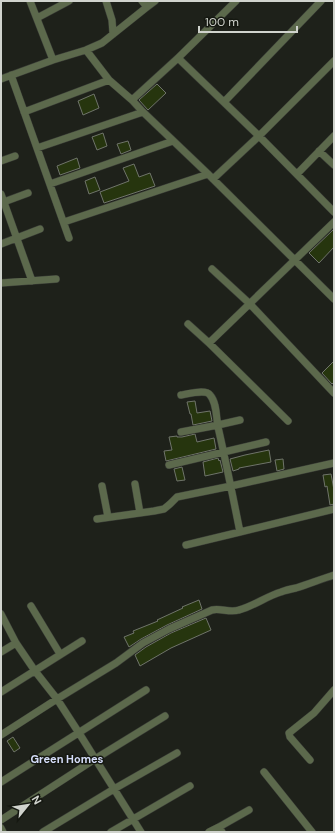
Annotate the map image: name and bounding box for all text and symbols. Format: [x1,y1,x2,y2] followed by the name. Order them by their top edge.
[199,8,297,34] scale bar
[205,14,239,30] text: 100 m
[31,752,104,766] district label: Green Homes
[8,785,48,825] north arrow
[29,793,45,807] text: N

